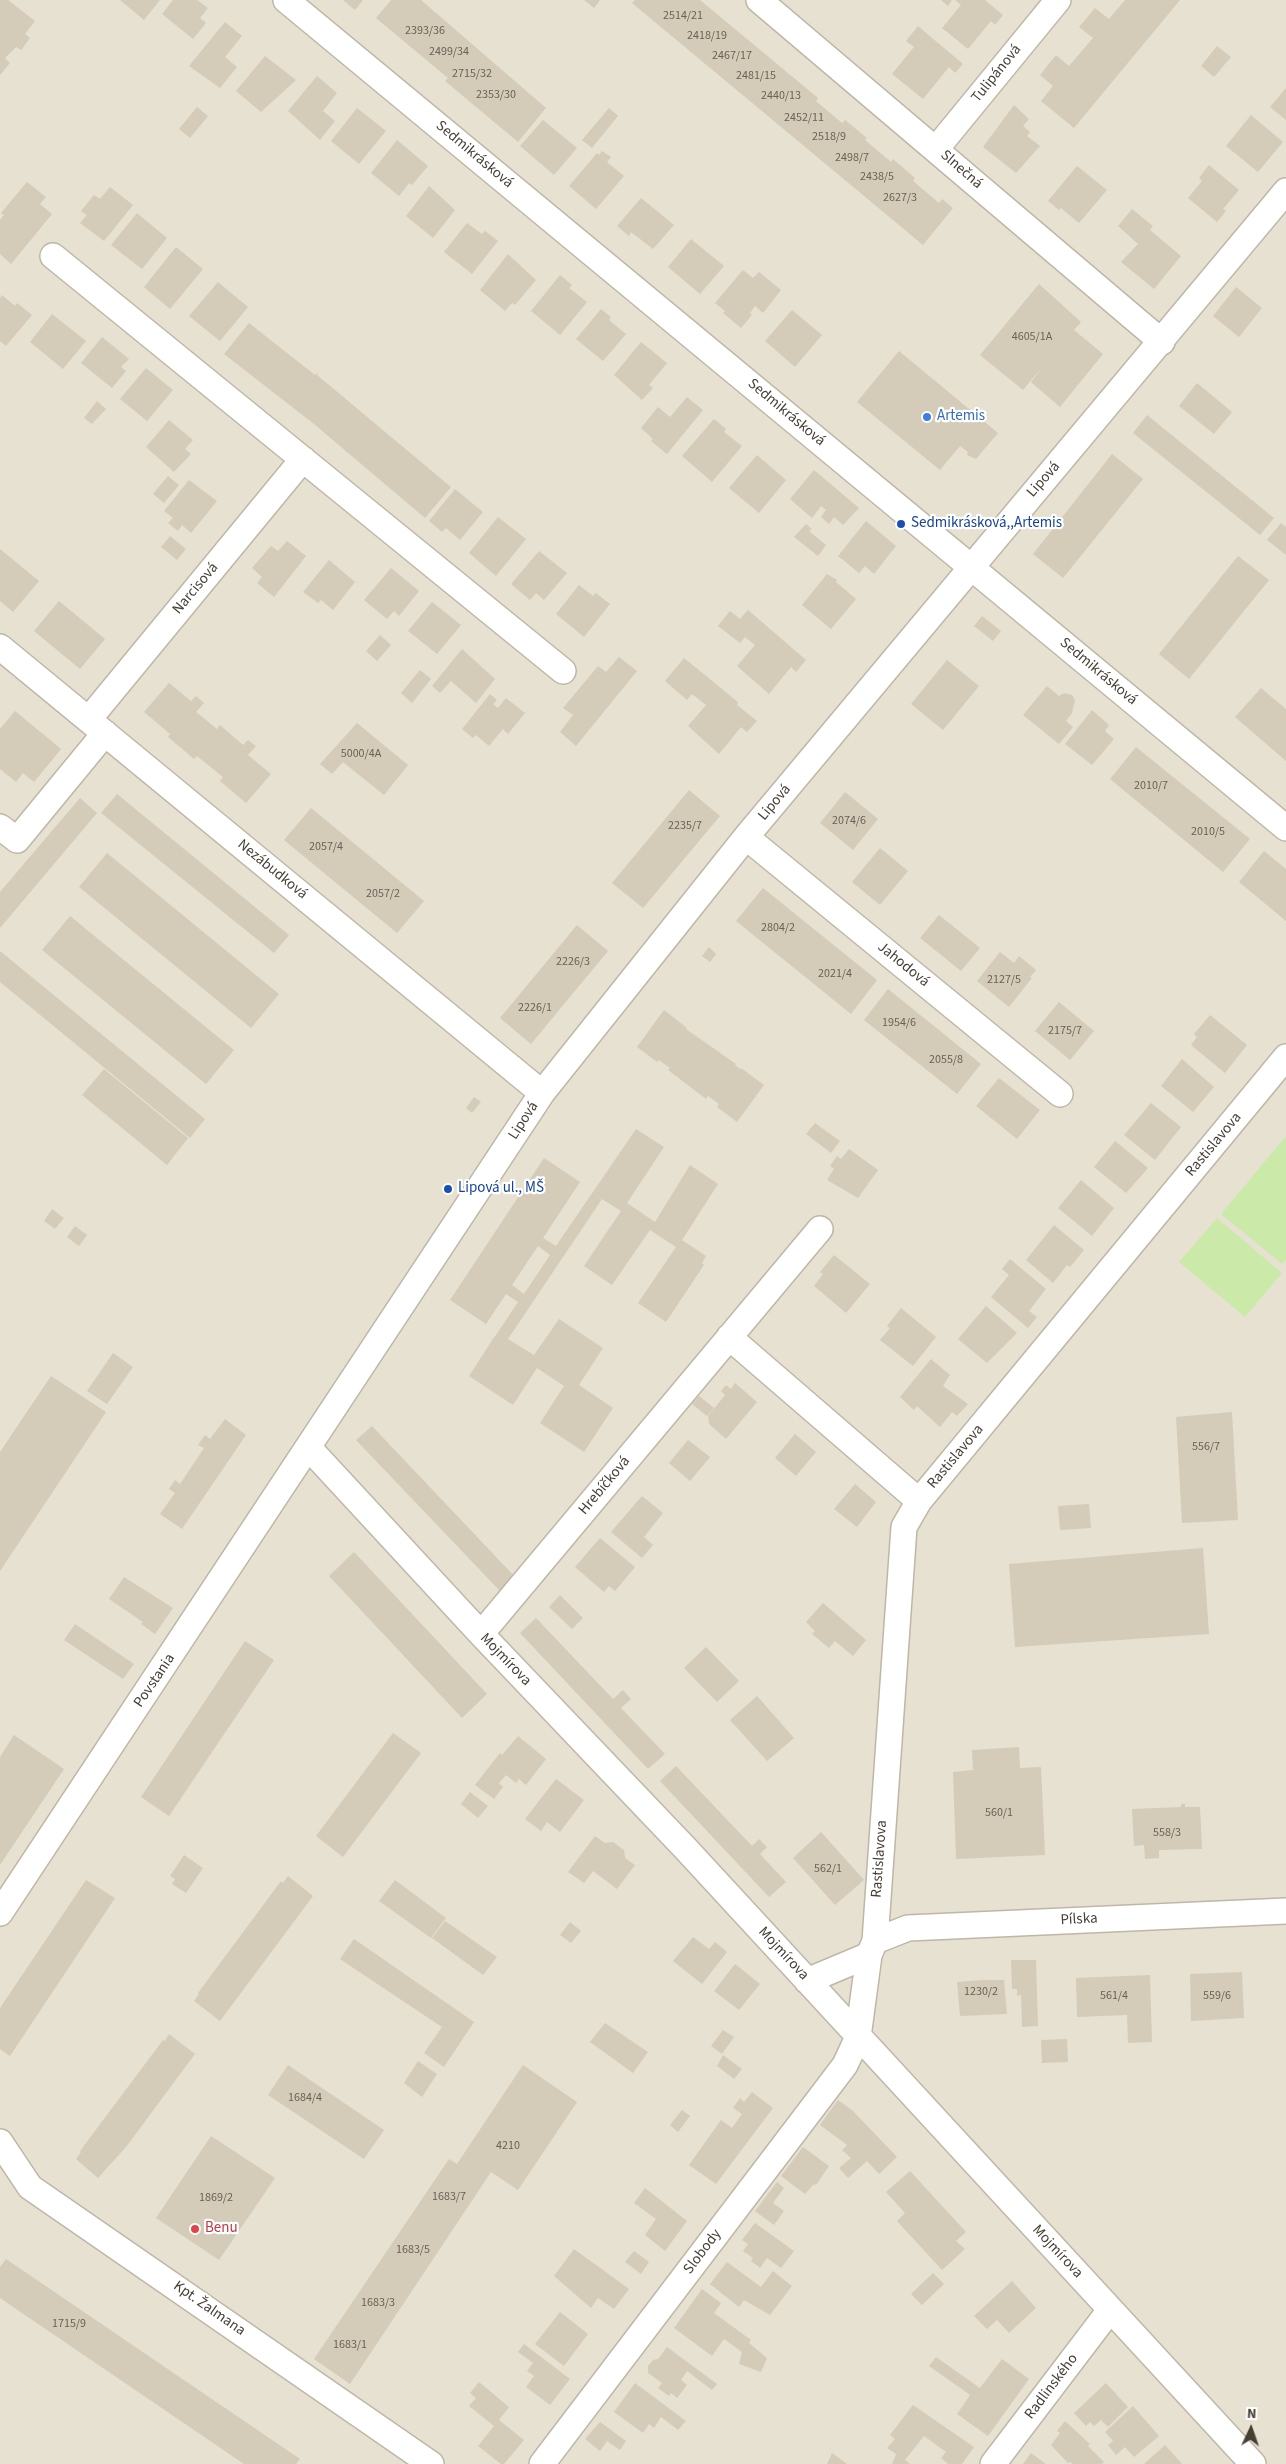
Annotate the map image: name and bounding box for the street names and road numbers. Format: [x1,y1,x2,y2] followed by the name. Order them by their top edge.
[968,41,1026,107] street label: Tulipánová
[432,117,516,193] street label: Sedmikrásková
[936,147,986,193] street label: Slnečná
[744,375,828,451] street label: Sedmikrásková
[1024,458,1064,502] street label: Lipová
[169,560,223,618] street label: Narcisová
[1056,634,1140,710] street label: Sedmikrásková
[755,781,795,825] street label: Lipová
[233,836,311,904] street label: Nezábudková
[873,939,933,991] street label: Jahodová
[505,1099,543,1143] street label: Lipová
[1182,1109,1246,1181] street label: Rastislavova
[924,1421,988,1493] street label: Rastislavova
[575,1453,635,1519] street label: Hrebíčková
[476,1630,534,1690] street label: Mojmírova
[130,1651,180,1711] street label: Povstania
[868,1820,892,1898] street label: Rastislavova
[1060,1910,1098,1930] street label: Pílska
[754,1924,812,1984] street label: Mojmírova
[1028,2222,1086,2282] street label: Mojmírova
[680,2226,726,2278] street label: Slobody
[170,2278,248,2340] street label: Kpt. Žalmana
[1022,2351,1082,2423] street label: Radlinského

